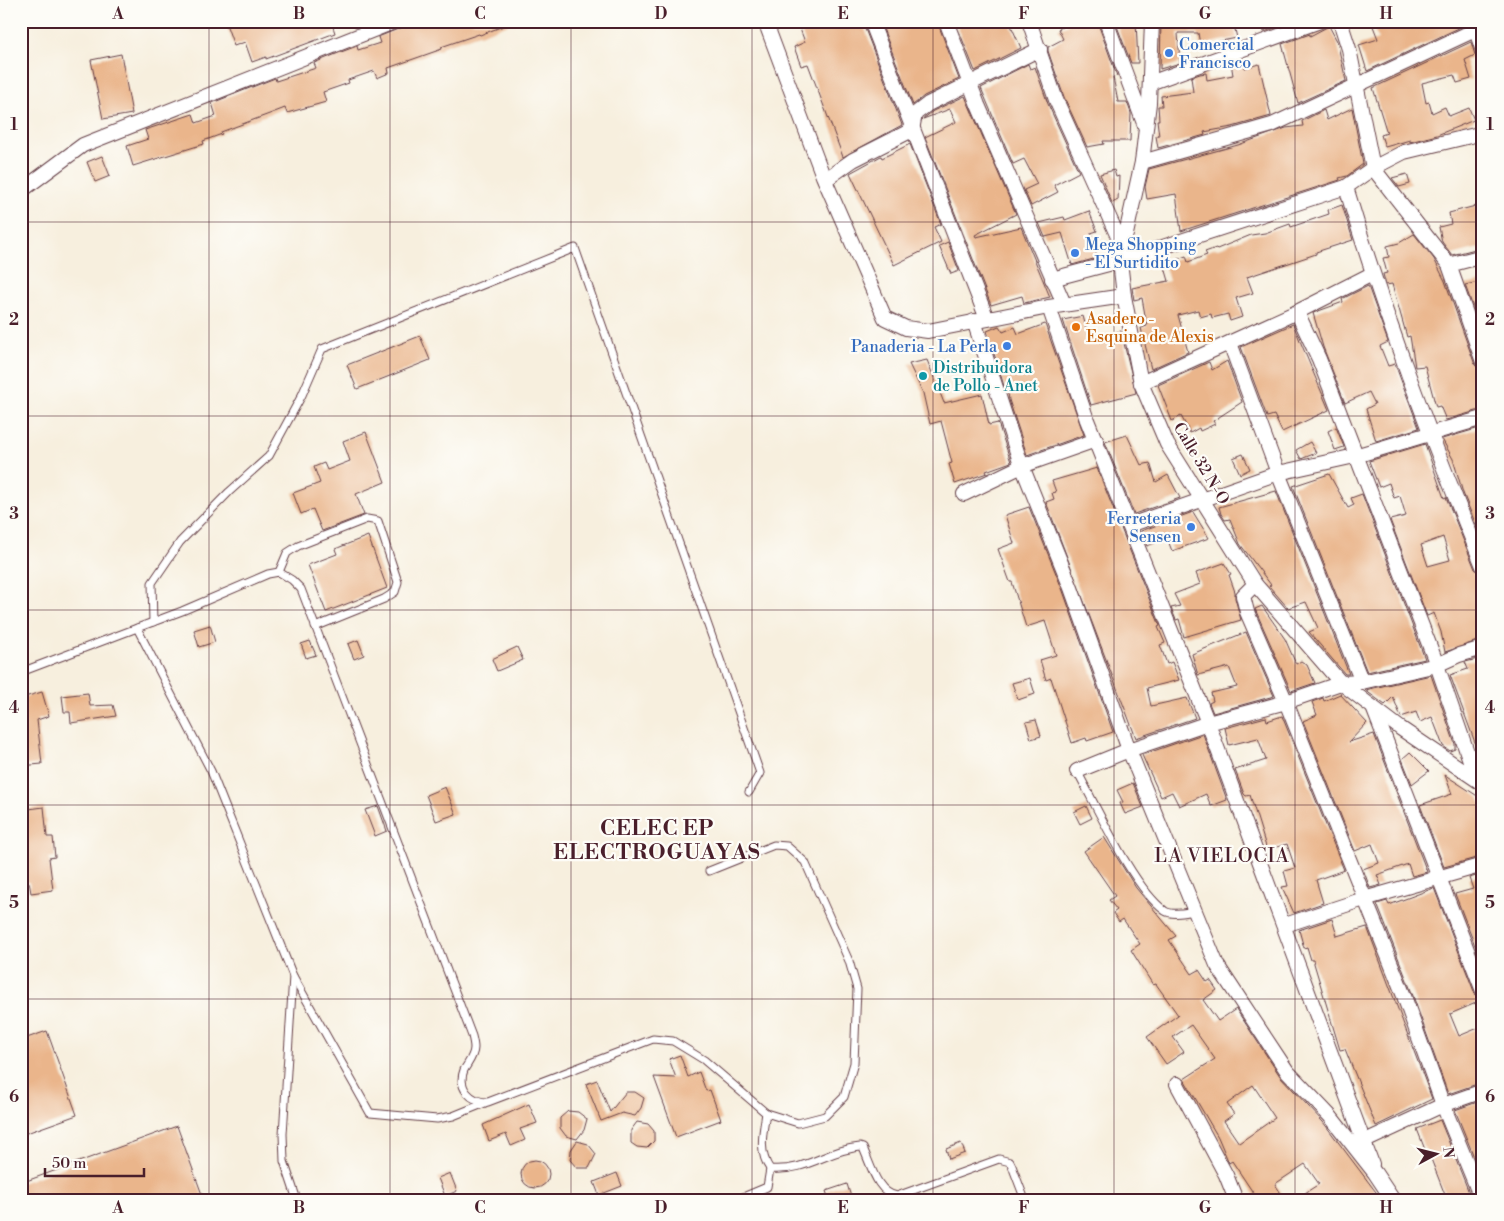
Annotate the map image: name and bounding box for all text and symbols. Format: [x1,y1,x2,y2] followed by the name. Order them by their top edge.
[111,4,124,24] text: A
[293,4,305,24] text: B
[474,4,486,24] text: C
[655,4,668,24] text: D
[837,4,849,24] text: E
[1018,4,1030,24] text: F
[1199,4,1212,24] text: G
[1379,4,1393,24] text: H
[1179,35,1254,73] place label: Comercial Francisco
[1163,47,1175,59] marker: Comercial Francisco
[10,115,18,135] text: 1
[1486,115,1494,135] text: 1
[1085,235,1197,273] place label: Mega Shopping - El Surtidito
[1069,247,1081,259] marker: Mega Shopping - El Surtidito
[1085,309,1214,347] place label: Asadero - Esquina de Alexis
[9,310,19,330] text: 2
[1485,310,1495,330] text: 2
[1070,321,1082,333] marker: Asadero - Esquina de Alexis
[851,337,998,357] place label: Panaderia - La Perla
[1001,340,1013,352] marker: Panaderia - La Perla
[933,358,1038,396] place label: Distribuidora de Pollo - Anet
[917,370,929,382] marker: Distribuidora de Pollo - Anet
[1169,419,1233,508] street label: Calle 32 N-O
[9,504,19,524] text: 3
[1485,504,1495,524] text: 3
[1107,509,1182,547] place label: Ferreteria Sensen
[1185,521,1197,533] marker: Ferreteria Sensen
[9,698,20,718] text: 4
[1485,698,1496,718] text: 4
[553,816,761,866] district label: CELEC EP ELECTROGUAYAS
[1154,844,1290,868] district label: LA VIELOCIA
[9,893,19,913] text: 5
[1485,893,1495,913] text: 5
[9,1087,19,1107] text: 6
[1485,1087,1495,1107] text: 6
[1412,1128,1462,1178] north arrow
[45,1146,144,1178] scale bar
[1438,1146,1458,1159] text: N
[52,1154,86,1173] text: 50 m
[111,1198,124,1218] text: A
[293,1198,305,1218] text: B
[474,1198,486,1218] text: C
[655,1198,668,1218] text: D
[837,1198,849,1218] text: E
[1018,1198,1030,1218] text: F
[1199,1198,1212,1218] text: G
[1379,1198,1393,1218] text: H

